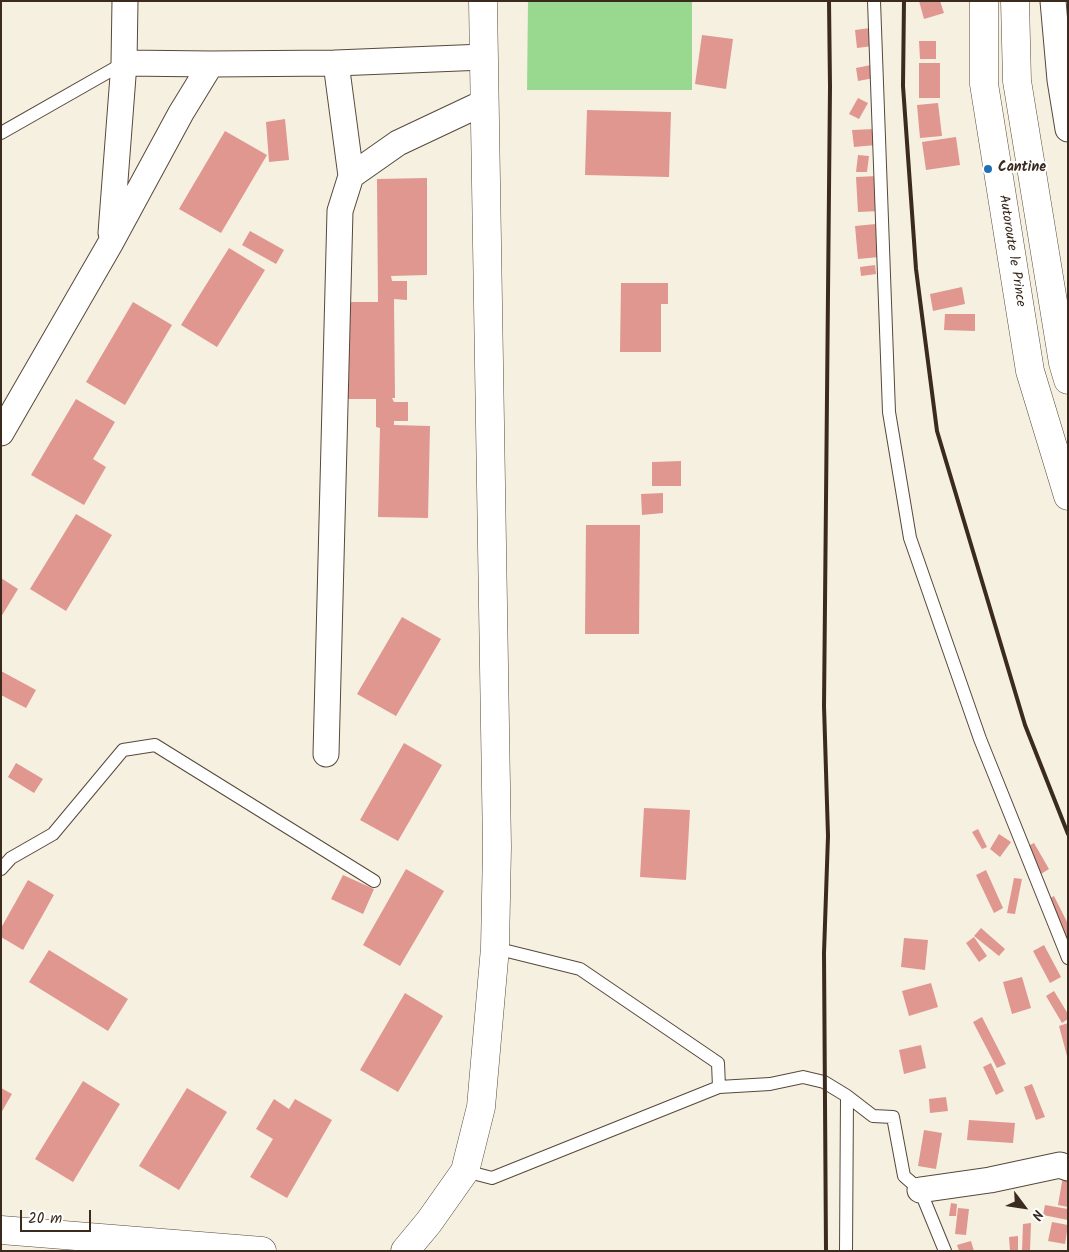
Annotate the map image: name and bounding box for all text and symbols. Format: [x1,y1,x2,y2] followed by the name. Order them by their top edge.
[998,161,1046,177] place label: Cantine
[982,163,994,175] marker: Cantine
[994,194,1028,308] street label: Autoroute le Prince
[999,1182,1049,1232] north arrow
[22,1200,94,1232] scale bar
[1025,1205,1049,1224] text: N
[28,1207,62,1231] text: 20 m

